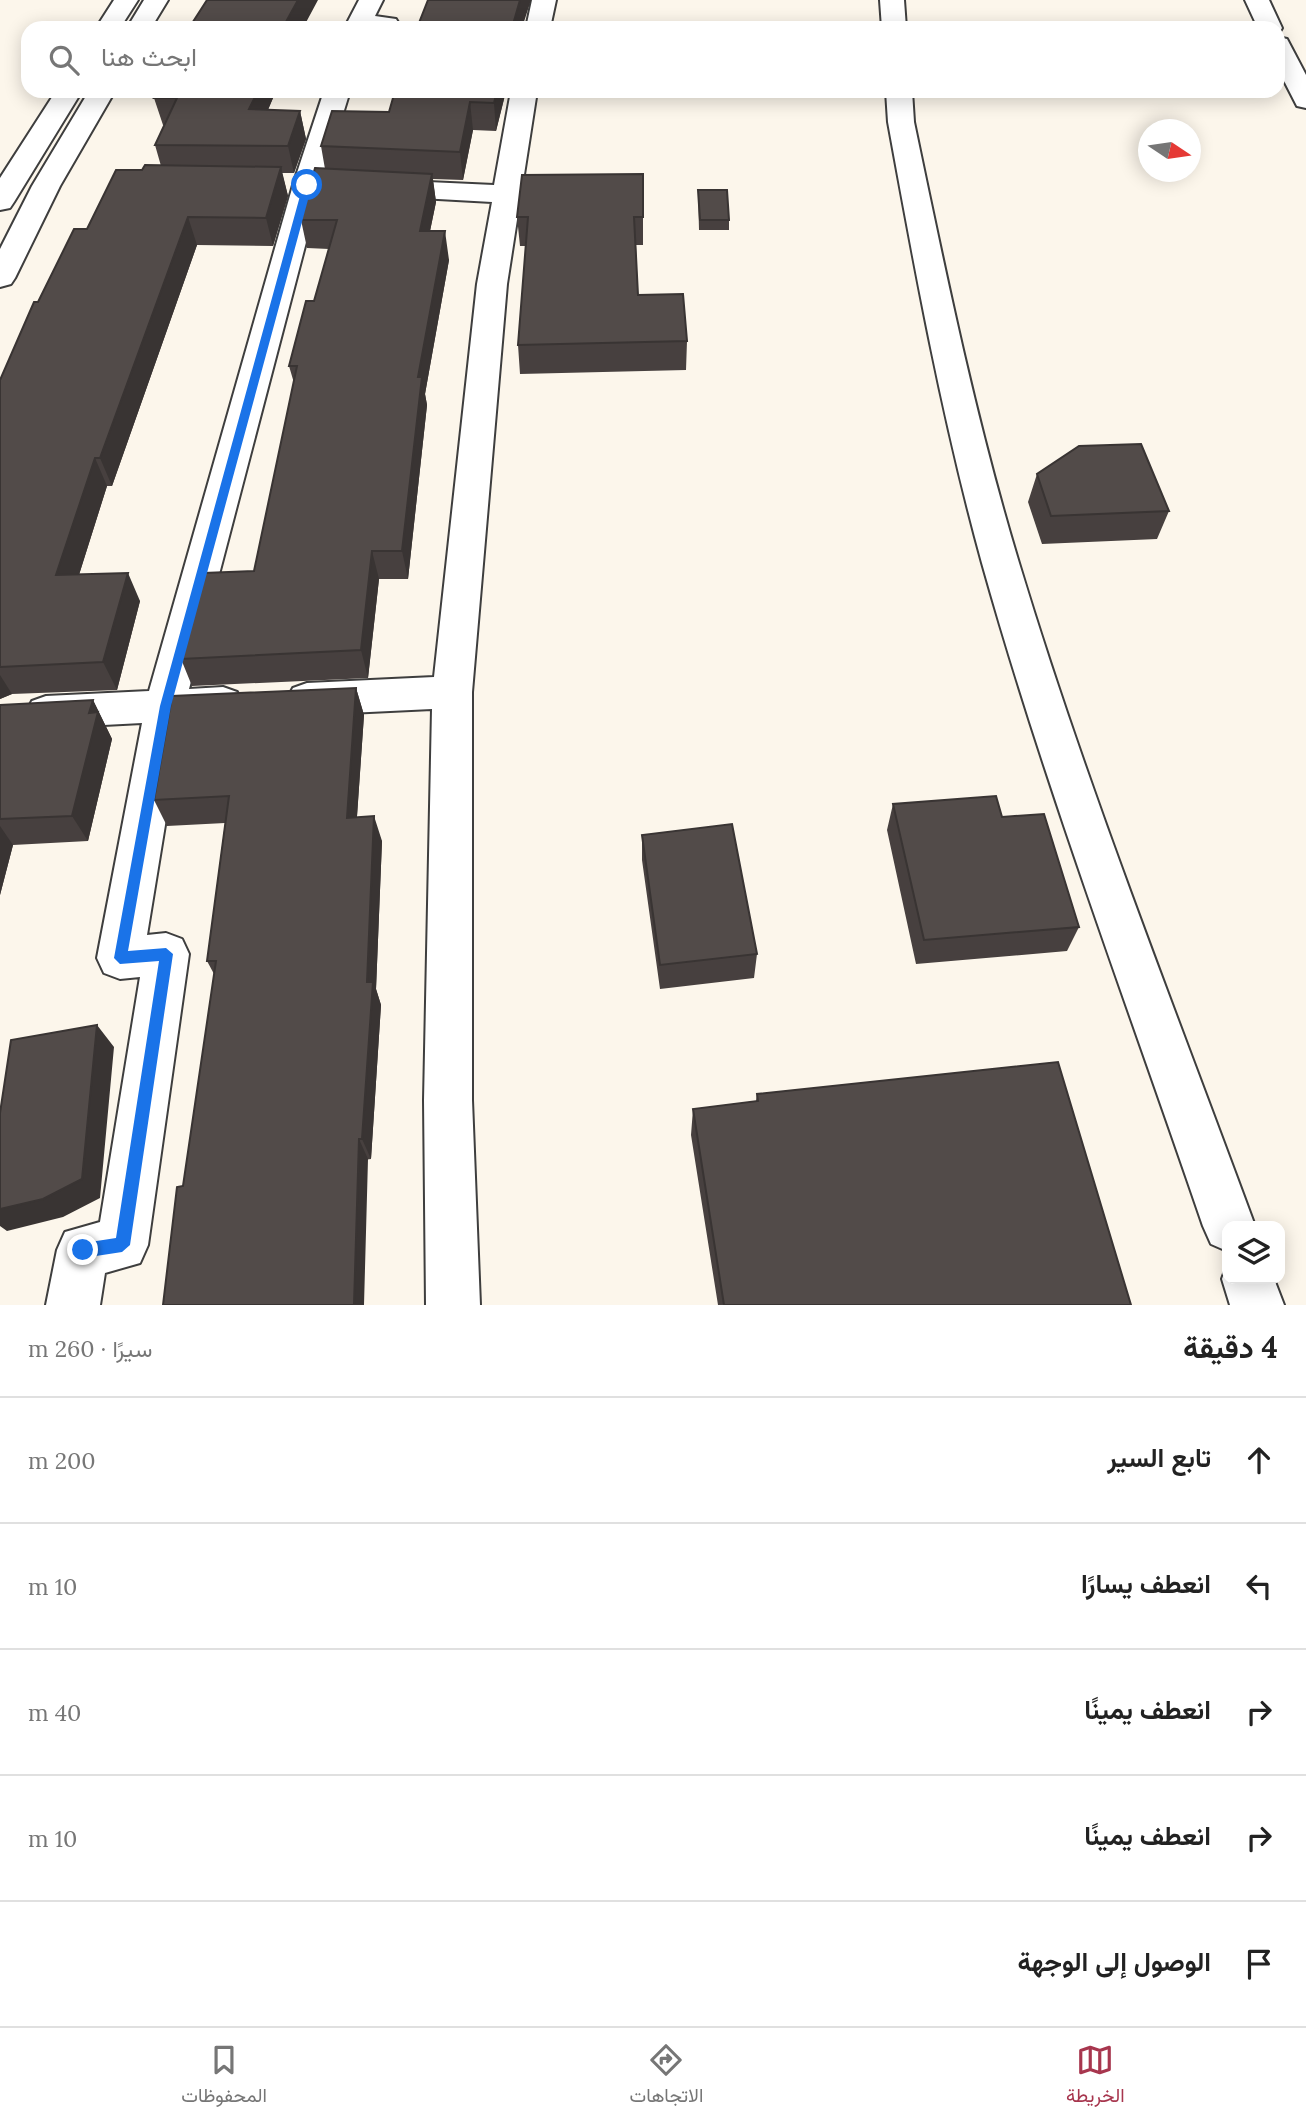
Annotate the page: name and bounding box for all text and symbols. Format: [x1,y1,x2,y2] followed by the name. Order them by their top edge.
[21,21,1285,98] search box
[101,40,197,73] text: ابحث هنا
[45,41,83,79] icon: search
[1138,119,1201,182] north arrow
[291,169,322,200] route start
[1222,1221,1285,1284] map controls
[1222,1221,1285,1284] button: layers
[67,1234,98,1265] route end
[1183,1328,1278,1366] text: 4 دقيقة
[28,1334,152,1363] text: سيرًا · 260 m
[1107,1441,1211,1474] text: تابع السير
[1240,1441,1278,1479] icon: ahead
[28,1446,96,1475] text: 200 m
[1081,1567,1211,1600] text: انعطف يسارًا
[1240,1567,1278,1605] icon: left
[28,1572,77,1601] text: 10 m
[1084,1693,1211,1726] text: انعطف يمينًا
[1240,1693,1278,1731] icon: right
[28,1698,81,1727] text: 40 m
[1084,1819,1211,1852] text: انعطف يمينًا
[1240,1819,1278,1857] icon: right
[28,1824,77,1853] text: 10 m
[1018,1945,1211,1978] text: الوصول إلى الوجهة
[1240,1945,1278,1983] icon: arrive
[181,2041,267,2112] tab: المحفوظات
[630,2041,703,2112] tab: الاتجاهات
[1066,2041,1125,2112] tab: الخريطة

